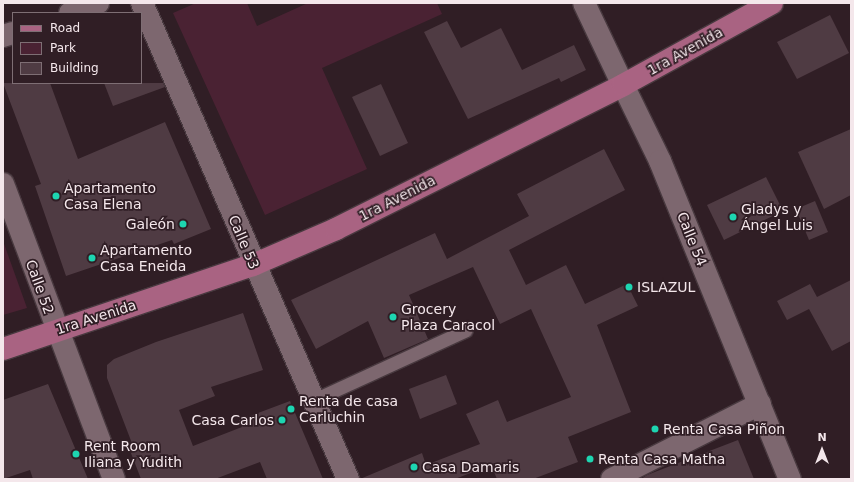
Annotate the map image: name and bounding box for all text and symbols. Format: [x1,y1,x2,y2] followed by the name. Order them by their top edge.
[12,12,142,84] legend
[50,21,80,35] text: Road
[644,23,726,79] street label: 1ra Avenida
[50,41,76,55] text: Park
[50,61,99,75] text: Building
[356,172,438,224] street label: 1ra Avenida
[64,180,156,212] place label: Apartamento Casa Elena
[51,191,61,201] marker: Apartamento Casa Elena
[741,201,813,234] place label: Gladys y Ángel Luis
[674,209,710,269] street label: Calle 54
[225,212,263,272] street label: Calle 53
[728,212,738,222] marker: Gladys y Ángel Luis
[126,216,175,232] place label: Galeón
[178,219,188,229] marker: Galeón
[100,242,192,274] place label: Apartamento Casa Eneida
[87,253,97,263] marker: Apartamento Casa Eneida
[22,257,58,317] street label: Calle 52
[637,279,695,295] place label: ISLAZUL
[624,282,634,292] marker: ISLAZUL
[54,296,138,338] street label: 1ra Avenida
[401,301,495,334] place label: Grocery Plaza Caracol
[388,312,398,322] marker: Grocery Plaza Caracol
[299,393,398,426] place label: Renta de casa Carluchin
[286,404,296,414] marker: Renta de casa Carluchin
[191,412,274,428] place label: Casa Carlos
[277,415,287,425] marker: Casa Carlos
[663,421,785,437] place label: Renta Casa Piñon
[650,424,660,434] marker: Renta Casa Piñon
[802,430,842,470] north arrow
[817,431,827,444] text: N
[84,438,182,470] place label: Rent Room Iliana y Yudith
[71,449,81,459] marker: Rent Room Iliana y Yudith
[598,451,725,467] place label: Renta Casa Matha
[585,454,595,464] marker: Renta Casa Matha
[422,459,519,475] place label: Casa Damaris
[409,462,419,472] marker: Casa Damaris

